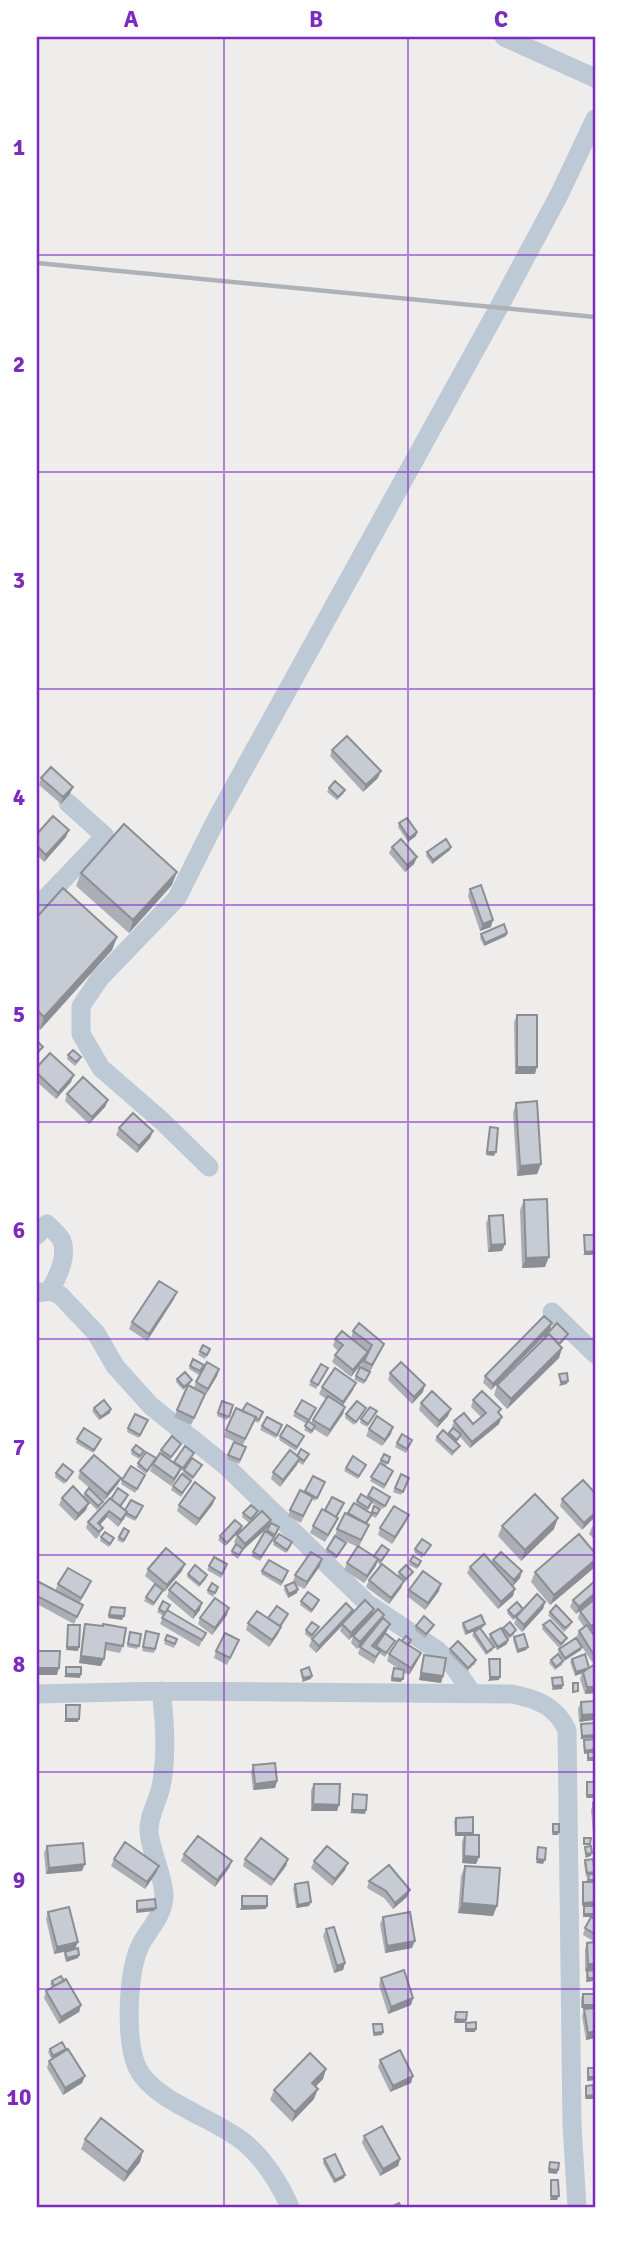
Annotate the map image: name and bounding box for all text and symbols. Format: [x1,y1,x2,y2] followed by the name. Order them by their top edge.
[124,5,139,34] text: A
[309,5,323,34] text: B
[494,5,508,34] text: C
[13,133,25,162] text: 1
[13,350,25,379] text: 2
[13,566,25,595] text: 3
[13,783,25,812] text: 4
[13,1000,25,1029] text: 5
[13,1216,25,1245] text: 6
[13,1433,25,1462] text: 7
[13,1650,25,1679] text: 8
[13,1866,25,1895] text: 9
[7,2083,31,2112] text: 10

